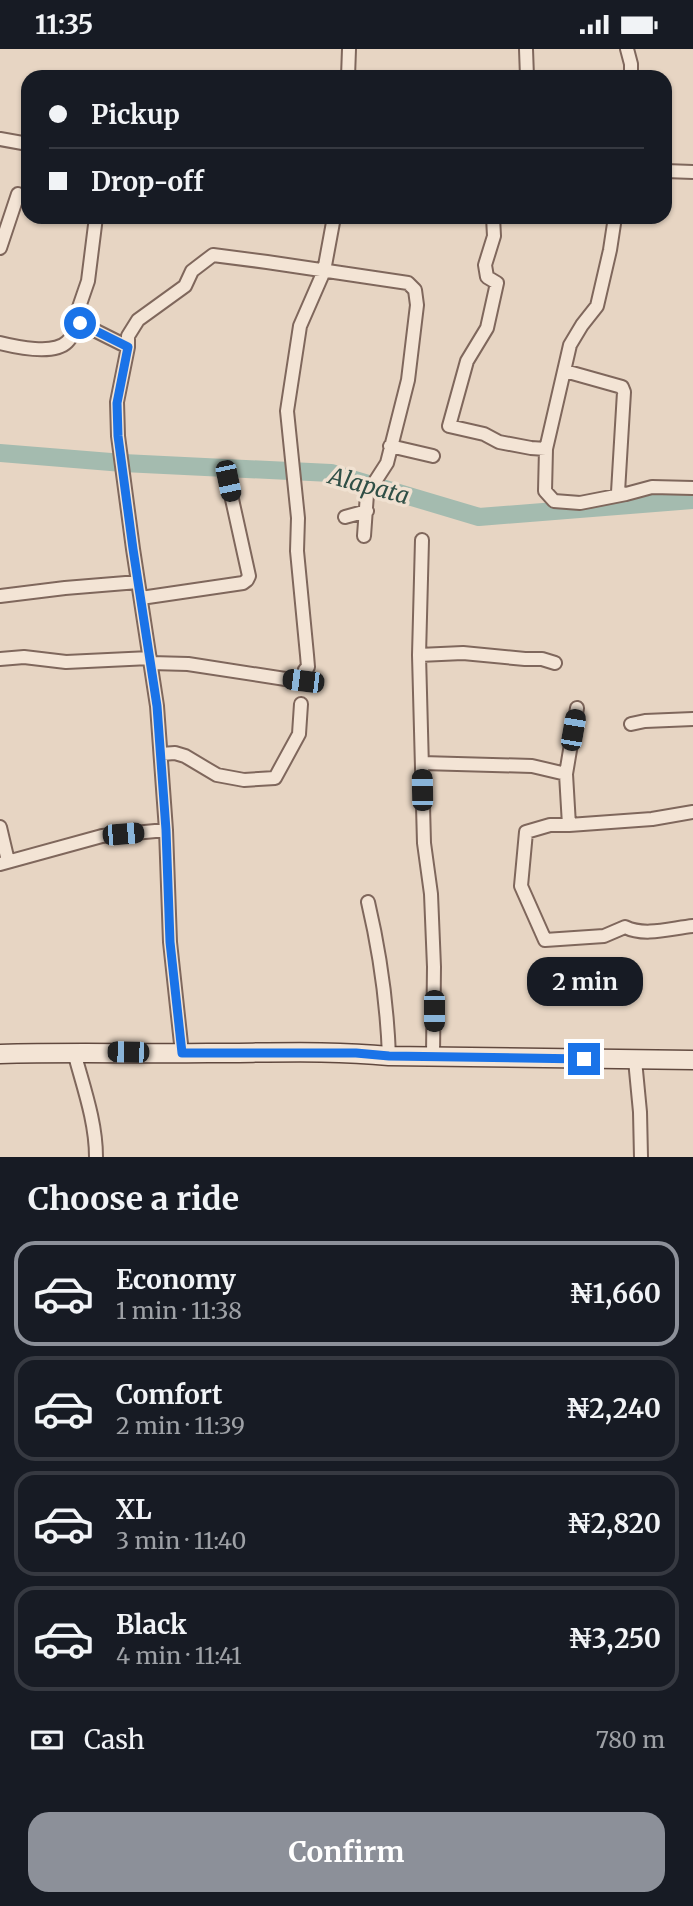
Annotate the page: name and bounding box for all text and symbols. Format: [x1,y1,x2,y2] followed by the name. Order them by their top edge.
[35,8,93,41] text: 11:35
[91,98,180,131] text: Pickup
[91,165,204,198] text: Drop-off
[64,307,96,339] route start
[214,458,243,504] car
[324,460,413,510] water label: Alapata
[281,668,326,694] car
[560,707,587,753] car
[412,769,433,811] car
[102,822,145,846] car
[526,957,642,1007] callout: 2 min
[552,967,618,996] text: 2 min
[424,990,445,1032] car
[107,1041,150,1063] car
[568,1043,600,1075] route end
[28,1179,239,1219] text: Choose a ride
[32,1262,95,1325] icon: car
[116,1263,236,1296] text: Economy
[569,1277,661,1310] text: ₦1,660
[116,1296,242,1325] text: 1 min · 11:38
[32,1377,95,1440] icon: car
[116,1378,222,1411] text: Comfort
[566,1392,661,1425] text: ₦2,240
[116,1411,245,1440] text: 2 min · 11:39
[32,1492,95,1555] icon: car
[116,1493,152,1526] text: XL
[567,1507,661,1540] text: ₦2,820
[116,1526,246,1555] text: 3 min · 11:40
[32,1607,95,1670] icon: car
[116,1608,187,1641] text: Black
[568,1622,661,1655] text: ₦3,250
[116,1641,242,1670] text: 4 min · 11:41
[28,1721,66,1759] icon: cash
[84,1723,145,1756] text: Cash
[596,1725,665,1754] text: 780 m
[28,1812,665,1892] button: Confirm

